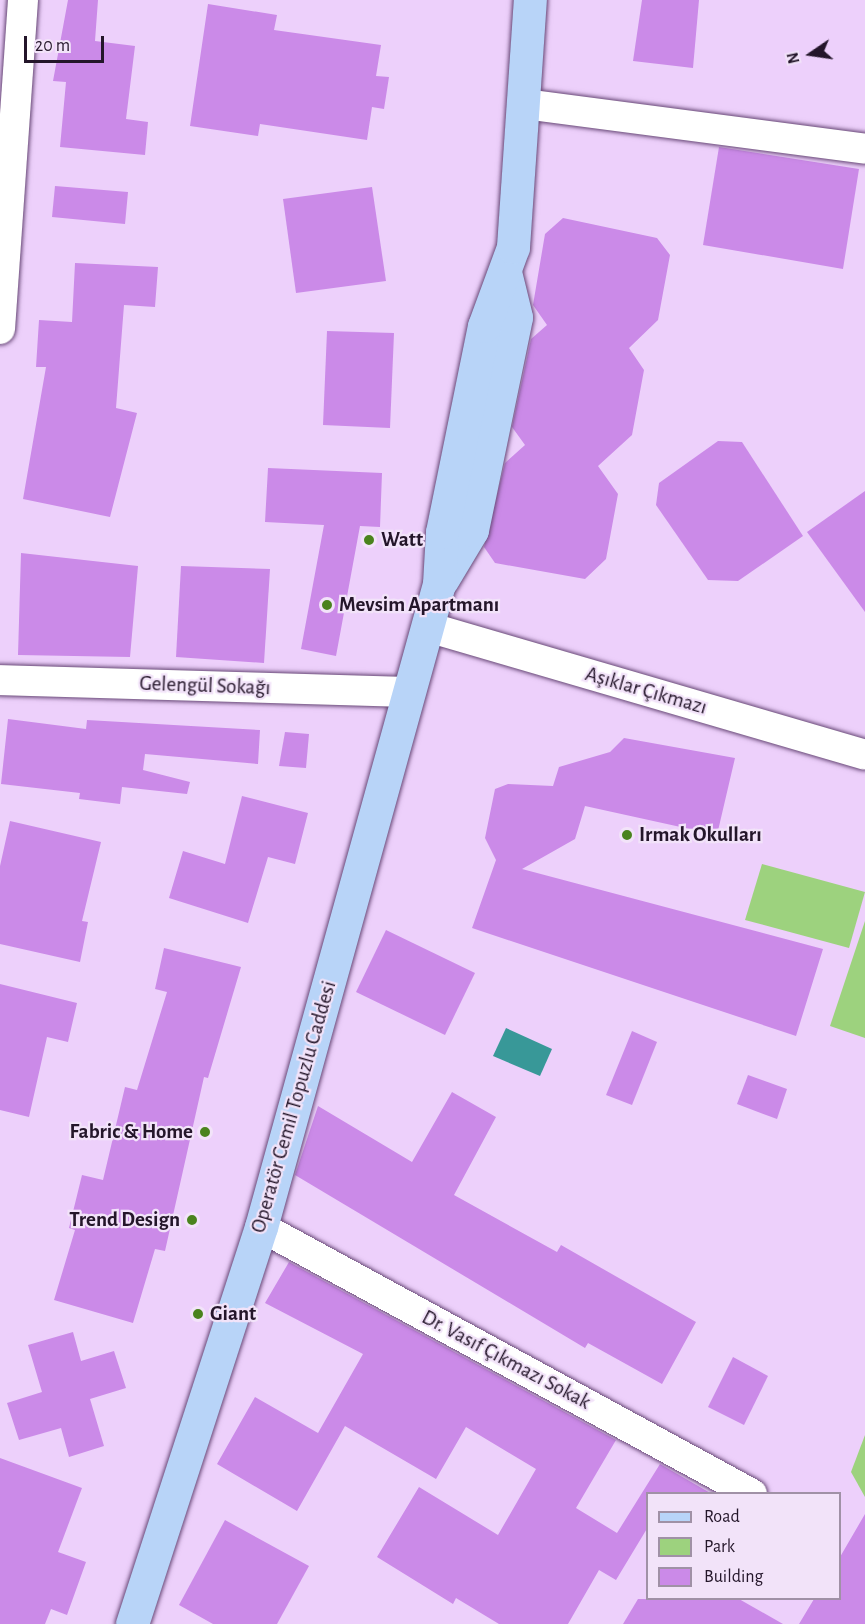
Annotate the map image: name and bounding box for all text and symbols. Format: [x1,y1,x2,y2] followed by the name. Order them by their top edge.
[27,24,106,62] scale bar
[781,24,841,84] north arrow
[35,37,70,55] text: 20 m
[784,51,803,65] text: N
[381,527,423,553] place label: Watt
[362,533,376,547] marker: Watt
[339,592,499,618] place label: Mevsim Apartmanı
[320,598,334,612] marker: Mevsim Apartmanı
[582,662,710,720] street label: Aşıklar Çıkmazı
[139,671,271,701] street label: Gelengül Sokağı
[639,822,762,848] place label: Irmak Okulları
[620,828,634,842] marker: Irmak Okulları
[246,978,342,1236] street label: Operatör Cemil Topuzlu Caddesi
[70,1119,193,1145] place label: Fabric & Home
[198,1125,212,1139] marker: Fabric & Home
[69,1207,180,1233] place label: Trend Design
[185,1213,199,1227] marker: Trend Design
[210,1301,256,1327] place label: Giant
[417,1305,595,1415] street label: Dr. Vasıf Çıkmazı Sokak
[191,1307,205,1321] marker: Giant
[646,1492,841,1600] legend
[704,1508,740,1526] text: Road
[704,1538,735,1556] text: Park
[704,1568,763,1586] text: Building

